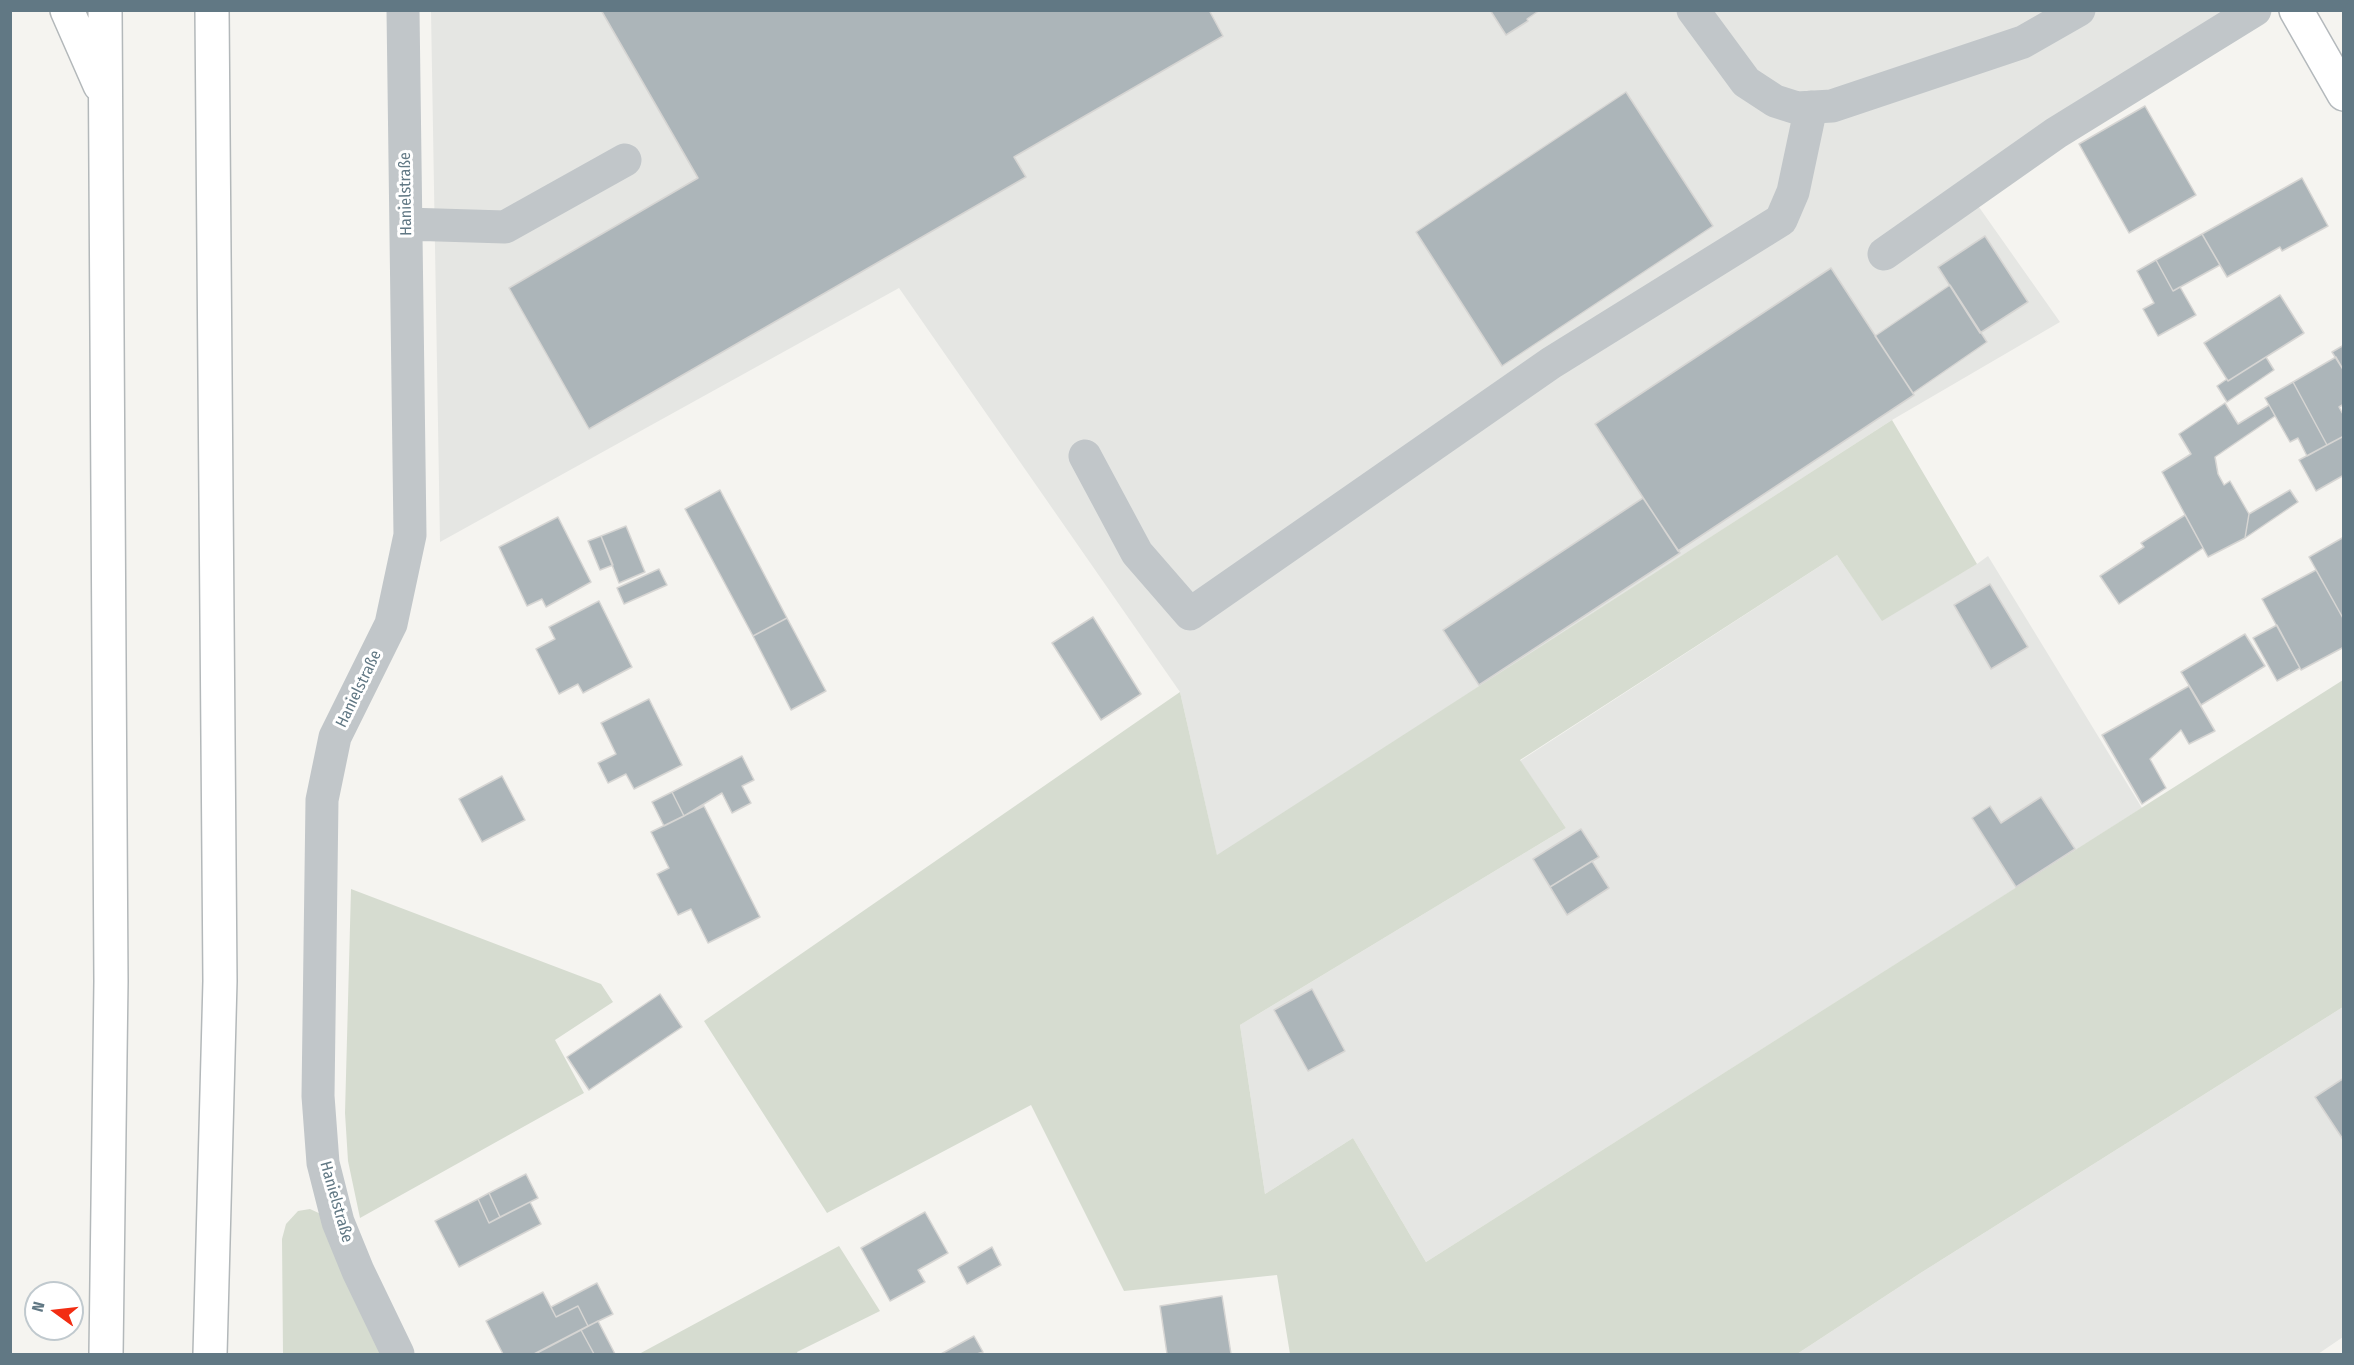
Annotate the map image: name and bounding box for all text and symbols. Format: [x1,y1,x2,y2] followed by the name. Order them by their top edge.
[396,152,416,236] street label: Hanielstraße
[332,647,386,731] street label: Hanielstraße
[315,1159,357,1245] street label: Hanielstraße
[24,1281,84,1341] north arrow
[28,1300,48,1314] text: N

